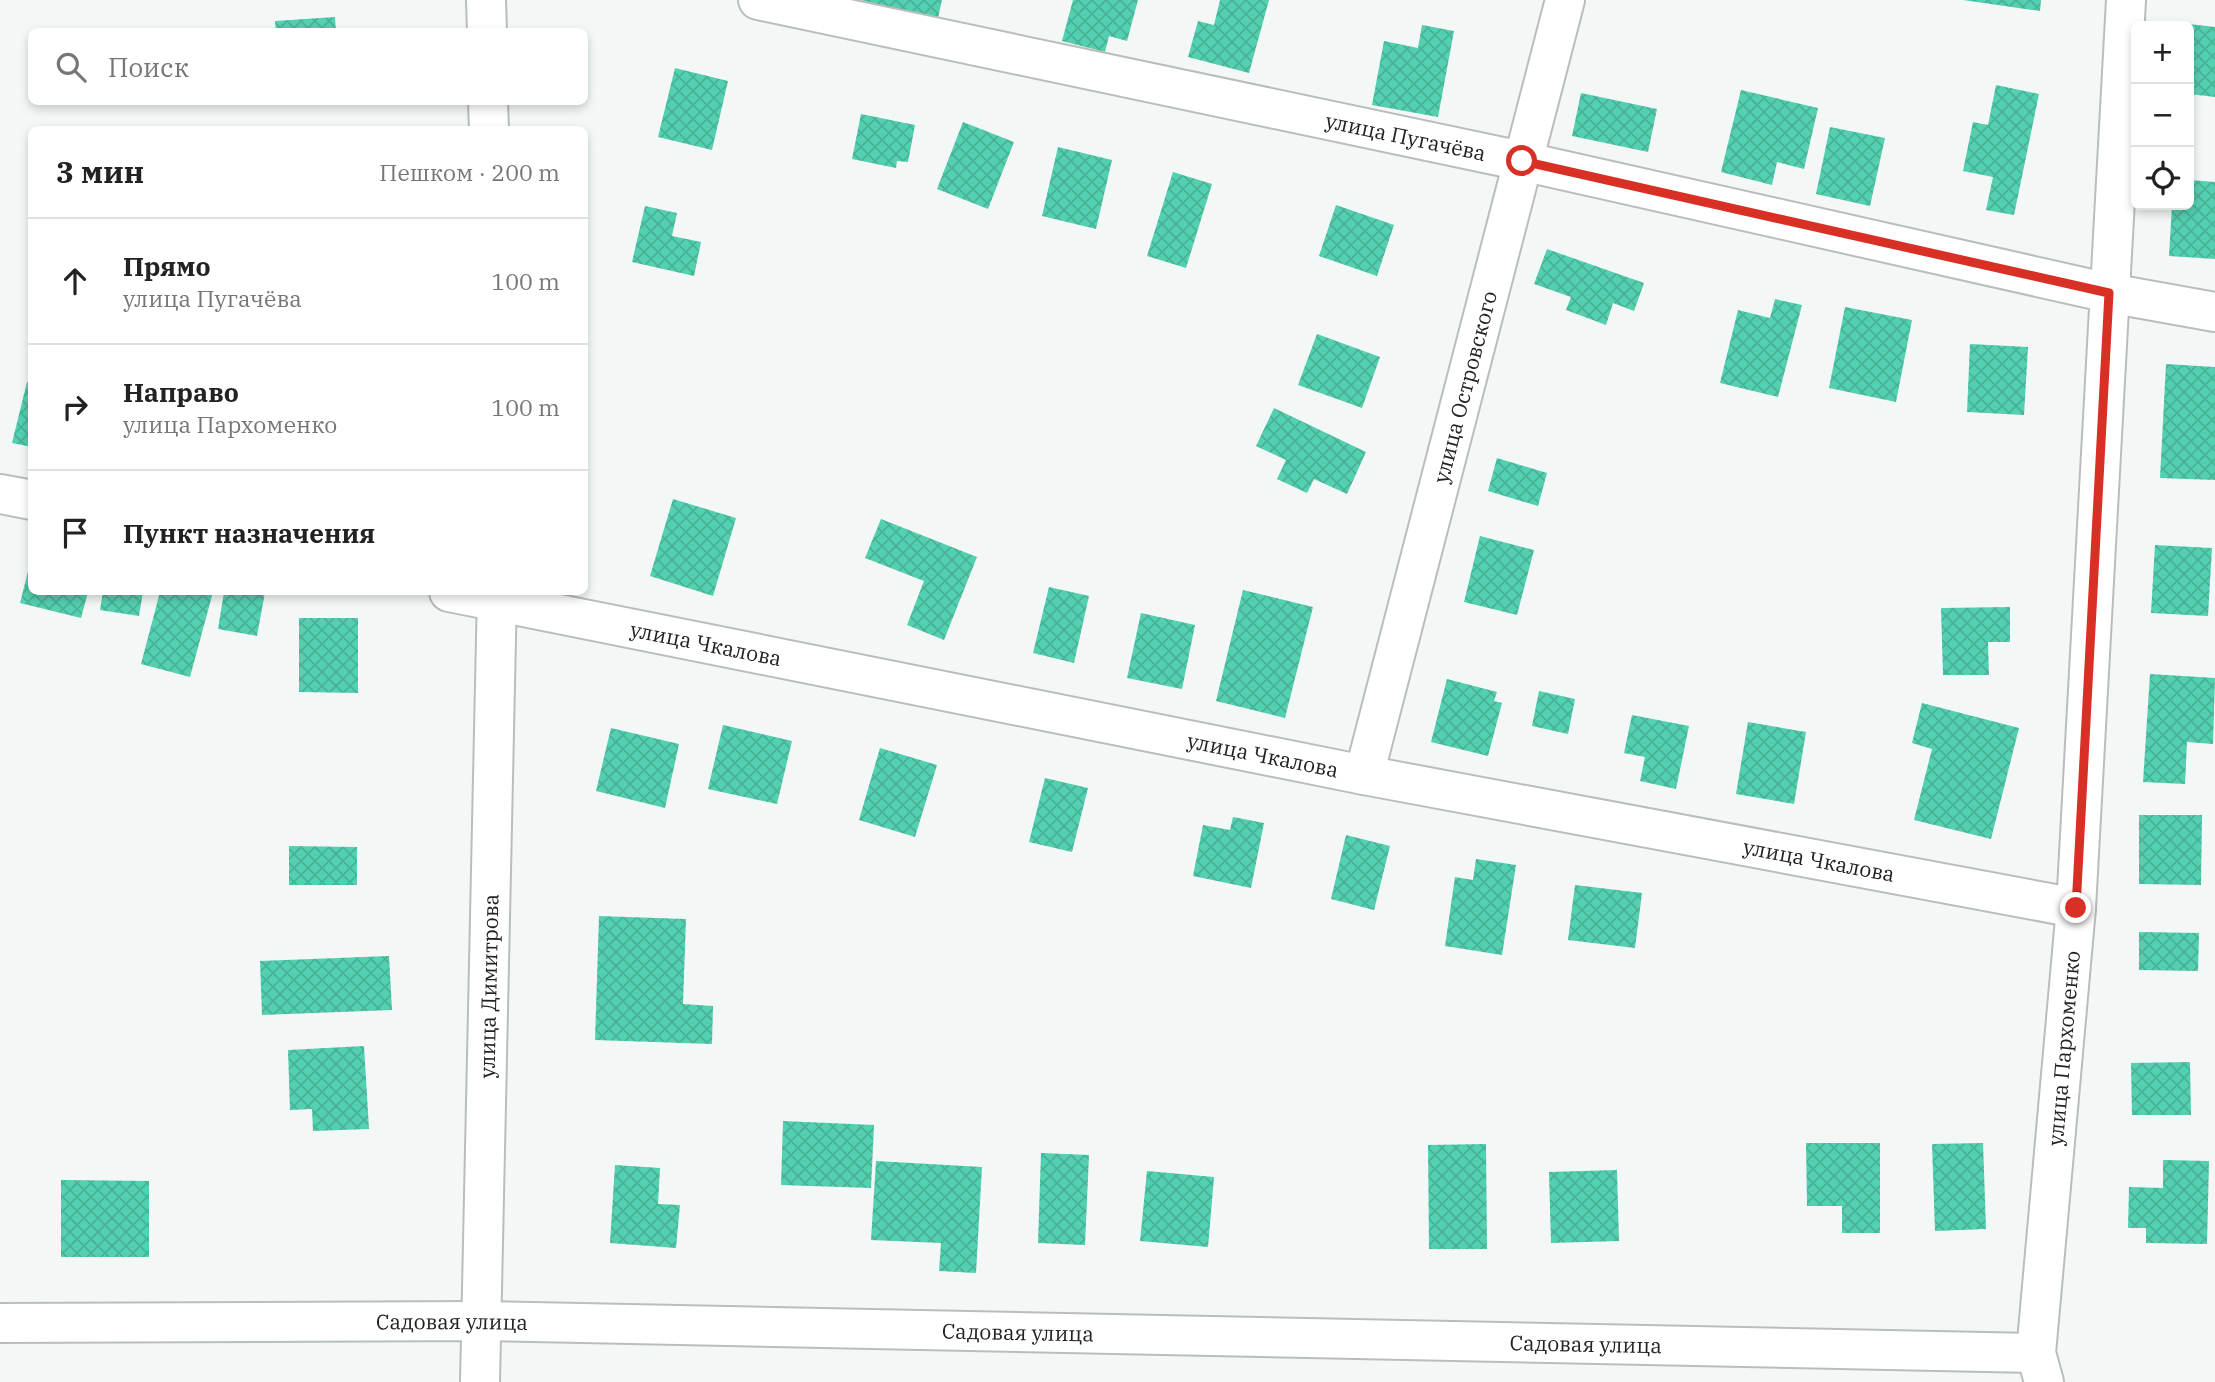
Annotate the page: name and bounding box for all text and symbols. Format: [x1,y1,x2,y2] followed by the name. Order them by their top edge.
[2131,21,2194,210] map controls
[2131,21,2194,84] button: +
[28,28,588,105] search box
[52,48,90,86] icon: search
[108,50,189,84] text: Поиск
[2131,84,2194,147] button: −
[1323,106,1489,167] street label: улица Пугачёва
[1506,145,1537,176] route start
[2131,147,2194,210] button: locate
[56,152,144,191] text: 3 мин
[379,157,560,187] text: Пешком · 200 m
[123,249,211,283] text: Прямо
[56,262,94,300] icon: ahead
[491,266,560,296] text: 100 m
[123,283,302,313] text: улица Пугачёва
[1426,288,1503,486] street label: улица Островского
[123,375,239,409] text: Направо
[56,388,94,426] icon: right
[491,392,560,422] text: 100 m
[123,409,337,439] text: улица Пархоменко
[56,514,94,552] icon: arrive
[123,516,375,550] text: Пункт назначения
[628,615,784,672] street label: улица Чкалова
[1185,726,1341,784] street label: улица Чкалова
[1741,832,1897,888] street label: улица Чкалова
[2060,892,2091,923] route end
[473,894,505,1079] street label: улица Димитрова
[2041,950,2086,1147] street label: улица Пархоменко
[376,1307,528,1336] street label: Садовая улица
[942,1316,1094,1348] street label: Садовая улица
[1509,1328,1662,1359] street label: Садовая улица

